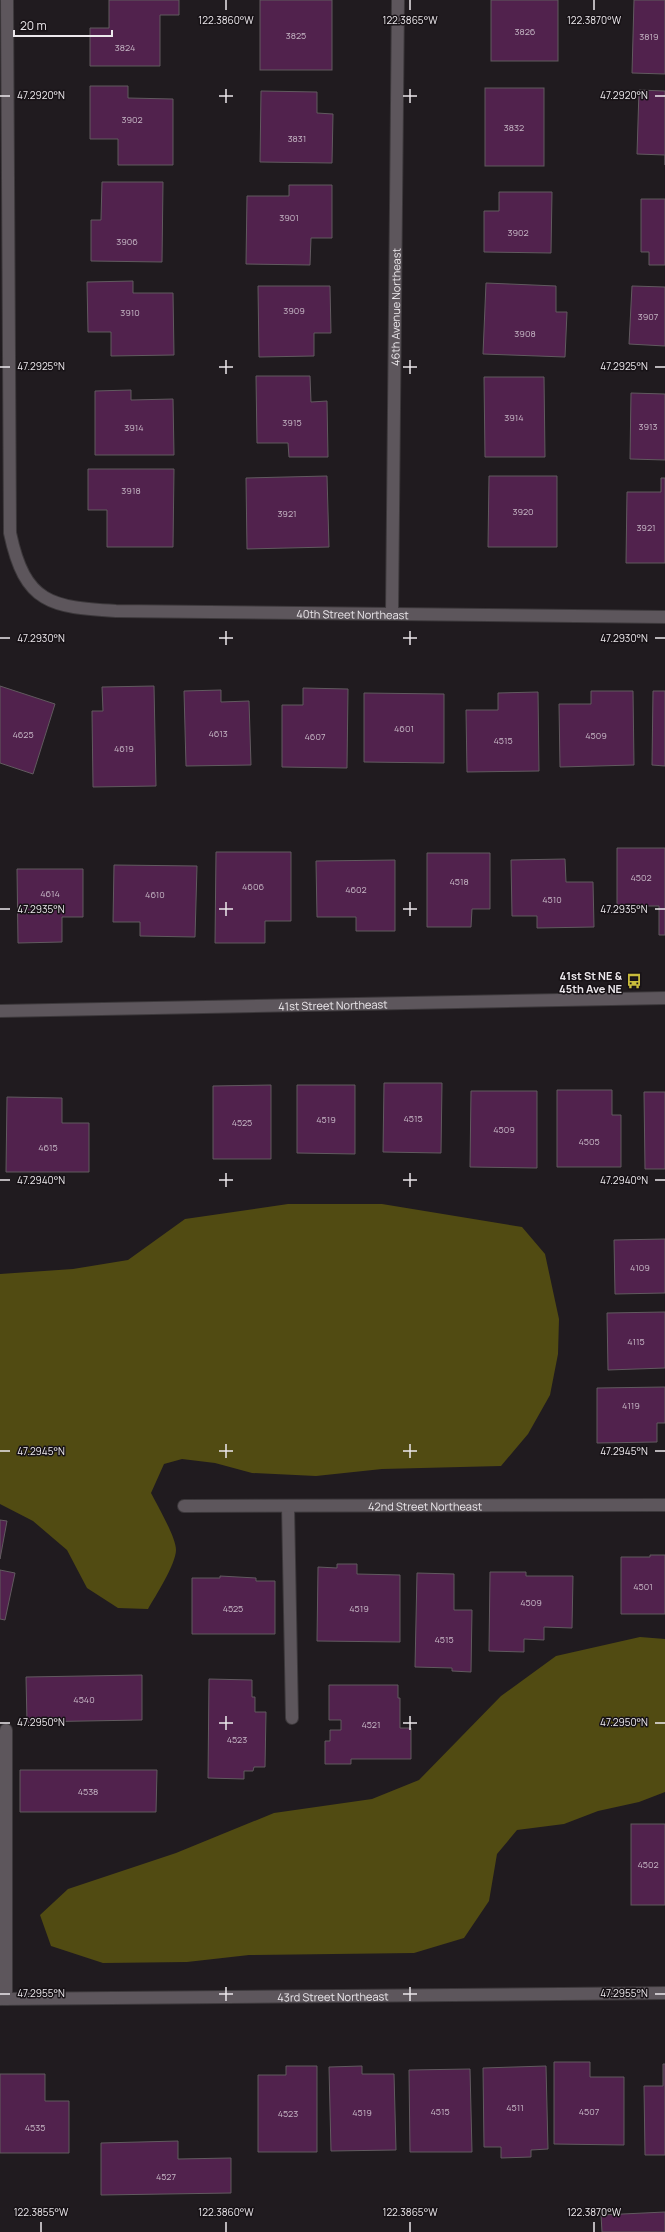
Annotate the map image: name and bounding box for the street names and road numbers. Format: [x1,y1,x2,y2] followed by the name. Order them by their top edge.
[387,248,403,366] street label: 46th Avenue Northeast
[296,605,409,622] street label: 40th Street Northeast
[278,996,388,1013] street label: 41st Street Northeast
[368,1498,482,1513] street label: 42nd Street Northeast
[277,1988,389,2004] street label: 43rd Street Northeast

